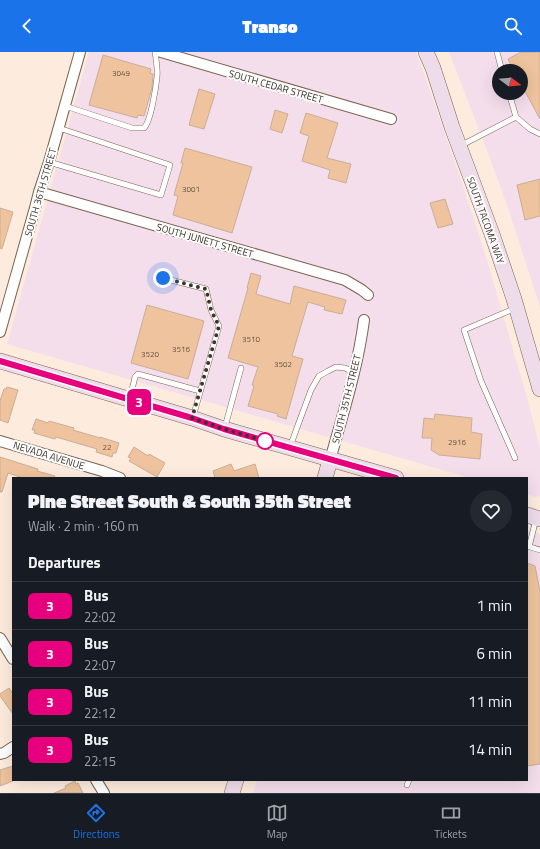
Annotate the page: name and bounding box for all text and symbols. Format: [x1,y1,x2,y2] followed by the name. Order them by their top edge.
[242,13,298,40] text: Transo
[16,15,38,37] icon: back
[502,15,524,37] icon: search
[492,64,528,100] north arrow
[492,64,528,100] map controls
[227,66,325,107] street label: SOUTH CEDAR STREET
[112,67,130,79] house number: 3049
[21,146,60,238] street label: SOUTH 36TH STREET
[463,175,508,266] street label: SOUTH TACOMA WAY
[182,183,200,195] house number: 3001
[155,219,256,262] street label: SOUTH JUNETT STREET
[153,268,173,288] your location
[242,333,260,345] house number: 3510
[172,343,190,355] house number: 3516
[141,348,159,360] house number: 3520
[328,352,365,445] street label: SOUTH 35TH STREET
[274,358,292,370] house number: 3502
[126,389,152,415] line badge: 3
[135,391,143,412] text: 3
[256,432,274,450] unlabelled marker
[448,436,466,448] house number: 2916
[11,437,87,474] street label: NEVADA AVENUE
[103,441,111,453] house number: 22
[28,486,351,515] text: Pine Street South & South 35th Street
[470,490,512,532] button: heart
[28,516,139,536] text: Walk · 2 min · 160 m
[28,551,101,574] text: Departures
[84,584,109,607] text: Bus
[476,594,512,617] text: 1 min
[46,595,54,616] text: 3
[84,607,116,627] text: 22:02
[84,632,109,655] text: Bus
[476,642,512,665] text: 6 min
[46,643,54,664] text: 3
[84,655,116,675] text: 22:07
[84,680,109,703] text: Bus
[468,690,512,713] text: 11 min
[46,691,54,712] text: 3
[84,703,116,723] text: 22:12
[84,728,109,751] text: Bus
[468,738,512,761] text: 14 min
[46,739,54,760] text: 3
[84,751,116,771] text: 22:15
[73,802,120,842] tab: Directions
[266,802,288,842] tab: Map
[434,802,467,842] tab: Tickets

